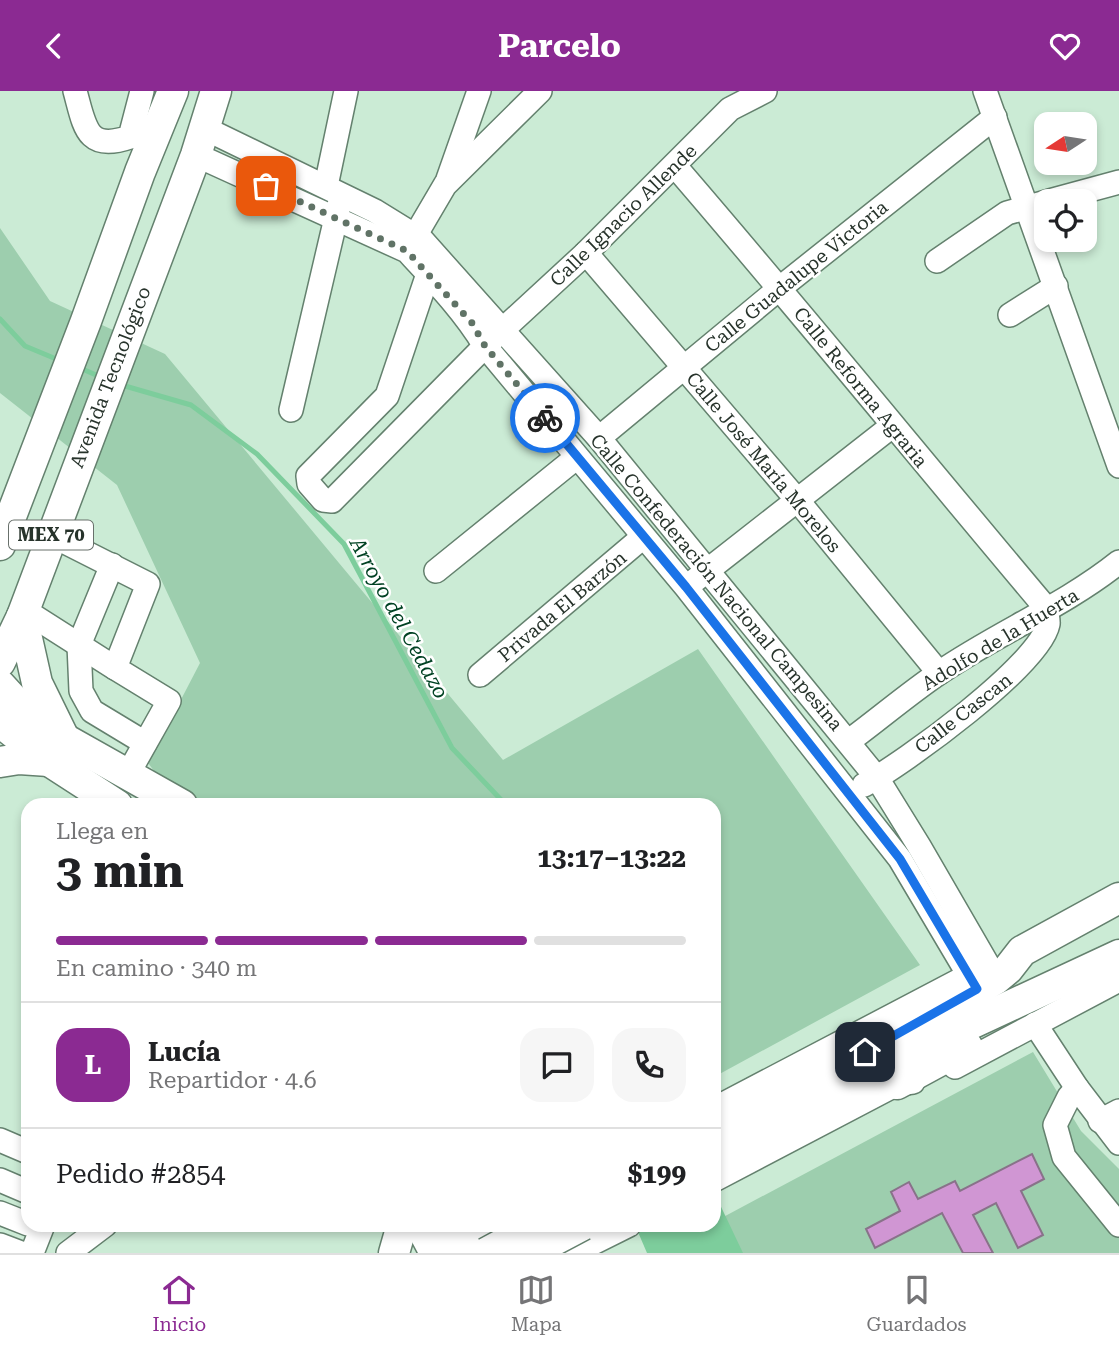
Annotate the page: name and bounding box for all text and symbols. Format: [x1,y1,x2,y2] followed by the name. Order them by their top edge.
[35,27,73,65] icon: back
[498,27,621,65] text: Parcelo
[1046,27,1084,65] icon: heart
[1034,112,1097,175] north arrow
[1034,112,1097,252] map controls
[545,139,701,291] street label: Calle Ignacio Allende
[236,156,296,216] pin
[247,167,285,205] icon: bag
[1034,189,1097,252] button: locate
[700,195,893,357] street label: Calle Guadalupe Victoria
[65,283,156,471] street label: Avenida Tecnológico
[789,302,933,473] street label: Calle Reforma Agraria
[681,367,846,557] street label: Calle José María Morelos
[510,383,580,453] courier
[526,399,564,437] icon: bike
[586,429,848,736] street label: Calle Confederación Nacional Campesina
[9,521,93,549] road number: MEX 70
[344,532,453,703] water label: Arroyo del Cedazo
[493,546,631,667] street label: Privada El Barzón
[918,583,1083,695] street label: Adolfo de la Huerta
[910,668,1016,758] street label: Calle Cascan
[56,818,148,845] text: Llega en
[537,843,686,873] text: 13:17–13:22
[56,844,184,898] text: 3 min
[56,955,257,982] text: En camino · 340 m
[835,1022,895,1082] pin
[520,1028,594,1102] button: chat
[612,1028,686,1102] button: phone
[846,1033,884,1071] icon: home
[148,1037,221,1067] text: Lucía
[85,1050,101,1080] text: L
[148,1067,317,1094] text: Repartidor · 4.6
[56,1159,225,1189] text: Pedido #2854
[628,1159,686,1189] text: $199
[152,1271,206,1336] tab: Inicio
[511,1271,562,1336] tab: Mapa
[866,1271,967,1336] tab: Guardados

